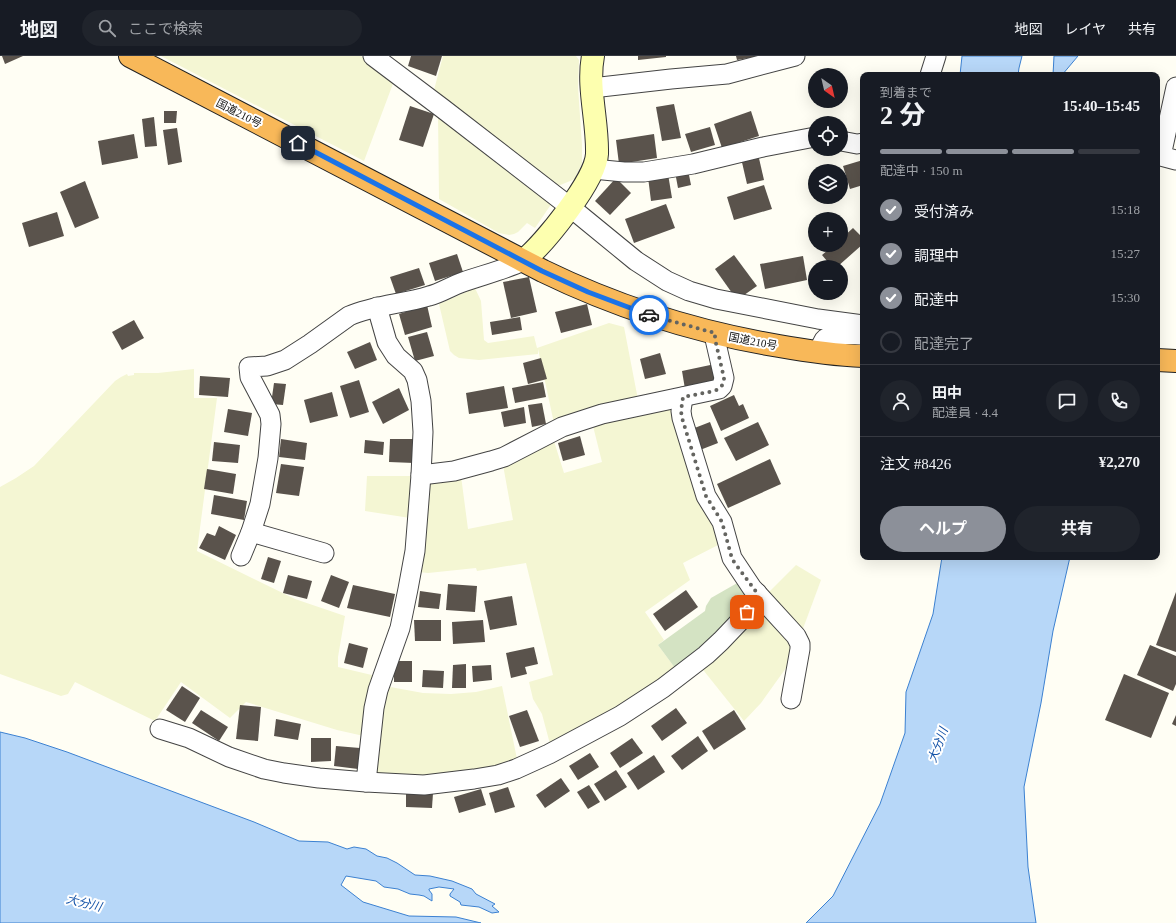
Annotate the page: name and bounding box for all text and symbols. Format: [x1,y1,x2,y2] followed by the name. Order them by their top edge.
[82,10,362,46] search box
[96,17,118,39] icon: search
[20,19,58,40] text: 地図
[128,21,203,37] text: ここで検索
[1014,22,1042,37] text: 地図
[1064,22,1106,37] text: レイヤ
[1128,22,1156,37] text: 共有
[808,68,848,108] north arrow
[808,68,848,300] map controls
[880,85,932,100] text: 到着まで
[214,96,264,130] street label: 国道210号
[1063,98,1140,114] text: 15:40–15:45
[880,101,926,130] text: 2 分
[808,116,848,156] button: locate
[281,126,315,160] pin
[287,132,309,154] icon: home
[880,163,963,178] text: 配達中 · 150 m
[808,164,848,204] button: layers
[880,199,902,221] icon: check
[1110,202,1140,217] text: 15:18
[914,204,974,220] text: 受付済み
[808,212,848,252] button: +
[880,243,902,265] icon: check
[1110,246,1140,261] text: 15:27
[914,248,959,264] text: 調理中
[808,260,848,300] button: −
[880,287,902,309] icon: check
[1110,290,1140,305] text: 15:30
[914,292,959,308] text: 配達中
[629,295,669,335] courier
[638,304,660,326] icon: car
[728,330,778,352] street label: 国道210号
[914,336,974,352] text: 配達完了
[880,380,922,422] button: person
[1046,380,1088,422] button: chat
[1098,380,1140,422] button: phone
[932,385,962,401] text: 田中
[932,405,998,420] text: 配達員 · 4.4
[1099,454,1140,470] text: ¥2,270
[880,456,951,472] text: 注文 #8426
[880,506,1006,552] button: ヘルプ
[1014,506,1140,552] button: 共有
[730,595,764,629] pin
[736,601,758,623] icon: bag
[925,724,951,764] water label: 大分川
[65,892,105,915] water label: 大分川

